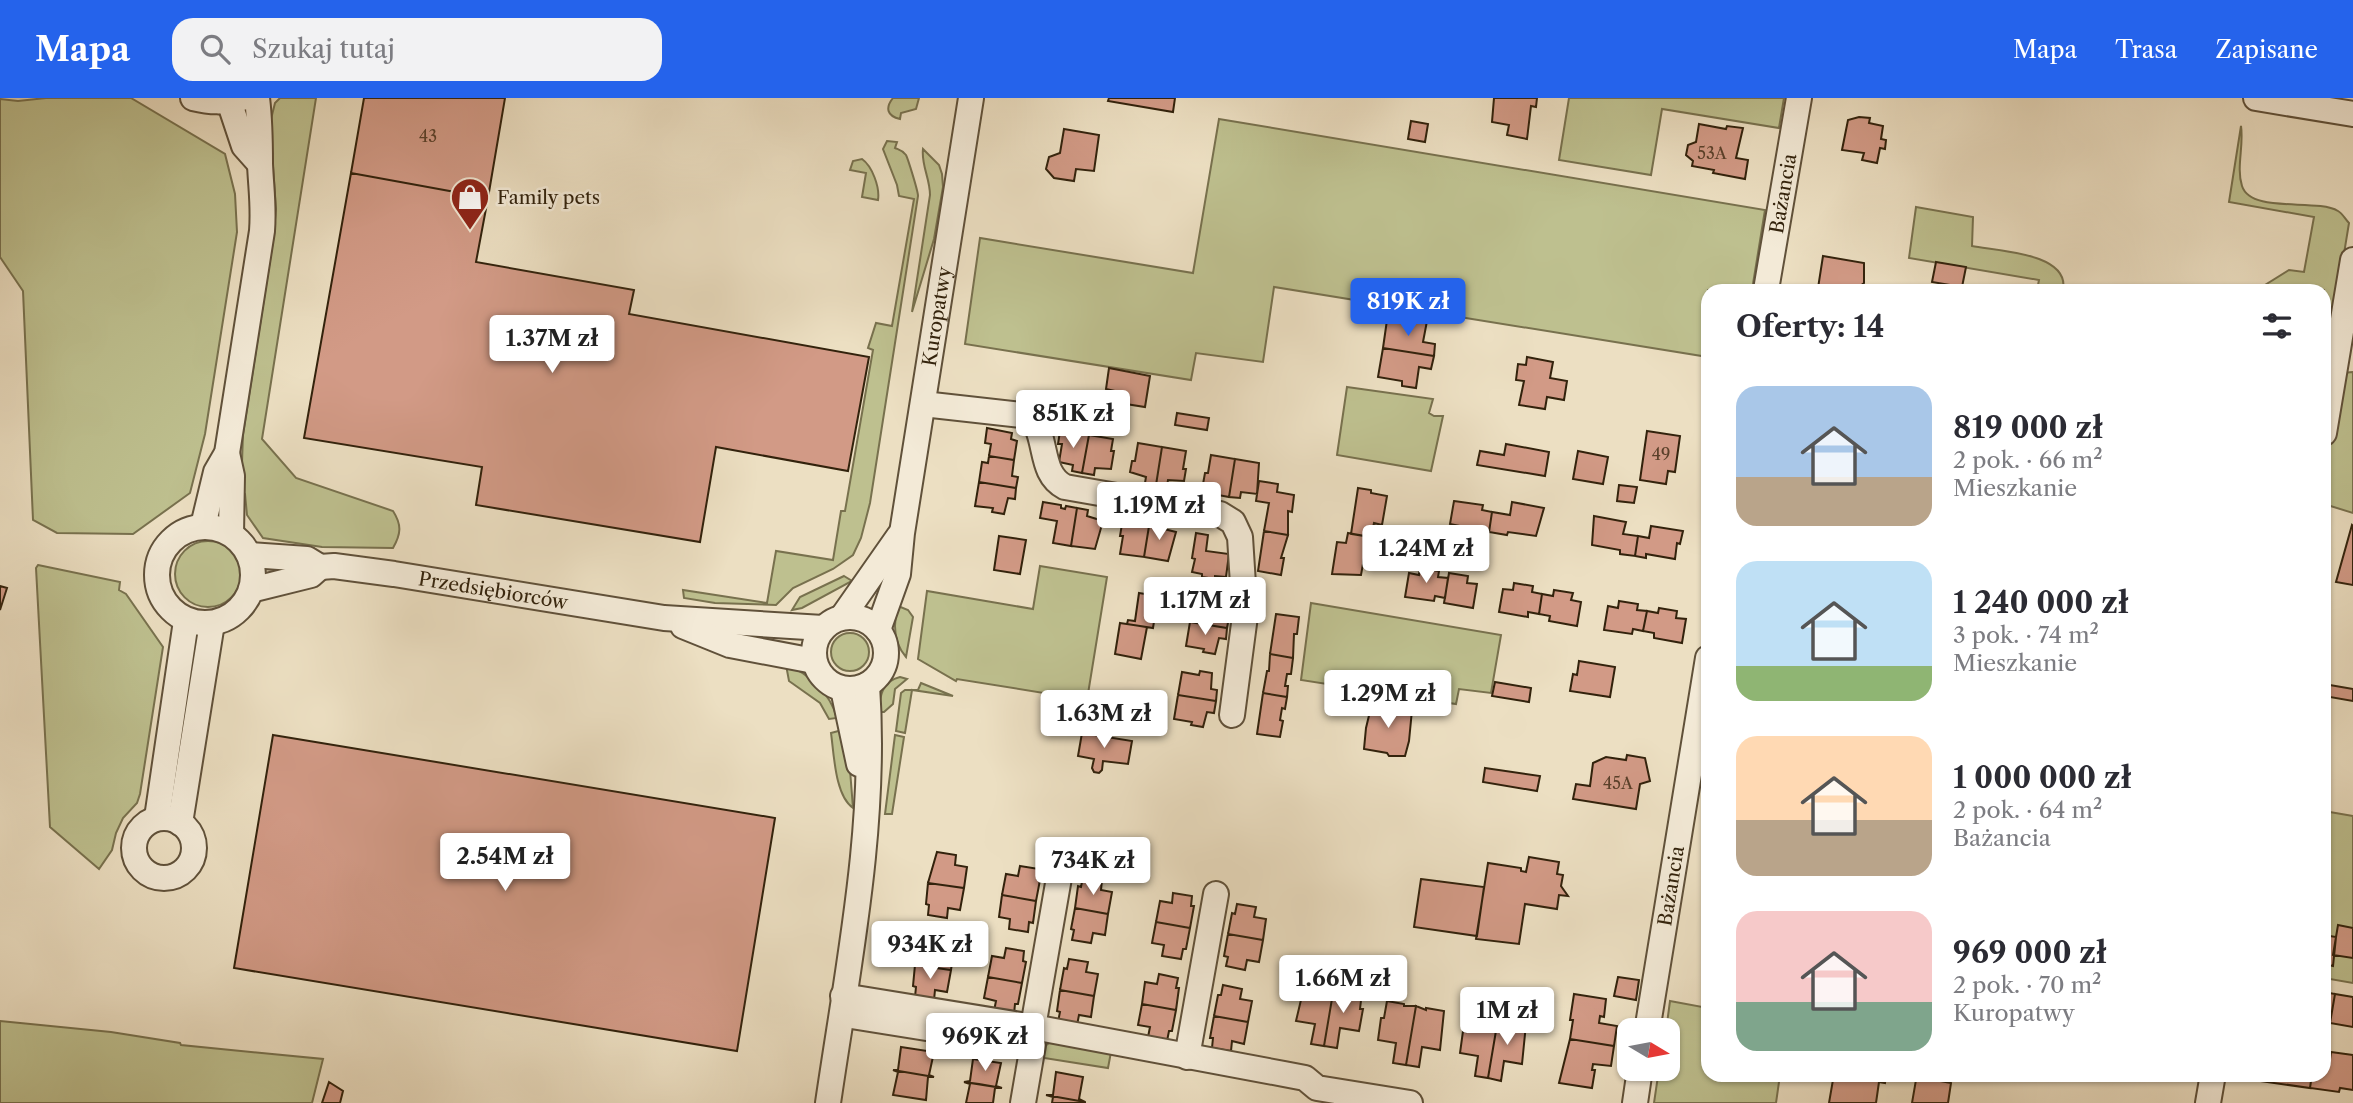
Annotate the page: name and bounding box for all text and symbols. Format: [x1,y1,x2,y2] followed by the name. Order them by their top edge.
[172,18,662,81] search box
[35,29,130,70] text: Mapa
[196,30,234,68] icon: search
[252,33,395,65] text: Szukaj tutaj
[2013,35,2077,64] text: Mapa
[2115,35,2177,64] text: Trasa
[2215,35,2318,64] text: Zapisane
[419,126,437,146] house number: 43
[1697,143,1728,163] house number: 53A
[1765,152,1801,235] street label: Bażancia
[449,176,491,231] shop icon: Family pets
[497,186,600,209] place label: Family pets
[918,265,956,368] street label: Kuropatwy
[1343,278,1473,338] pin: 819K zł
[1366,287,1450,315] text: 819K zł
[2258,307,2296,345] icon: filters
[1736,308,1884,345] text: Oferty: 14
[480,316,624,375] pin: 1.37M zł
[505,324,599,352] text: 1.37M zł
[1008,390,1138,450] pin: 851K zł
[1032,399,1114,427] text: 851K zł
[1953,409,2103,446] text: 819 000 zł
[1792,414,1876,498] icon: home
[1652,444,1670,464] house number: 49
[1953,446,2103,474] text: 2 pok. · 66 m²
[1953,474,2077,502] text: Mieszkanie
[1087,482,1231,542] pin: 1.19M zł
[1113,491,1205,519] text: 1.19M zł
[1354,526,1498,585] pin: 1.24M zł
[1378,534,1474,562] text: 1.24M zł
[417,567,570,614] street label: Przedsiębiorców
[1133,578,1277,637] pin: 1.17M zł
[1953,584,2129,621] text: 1 240 000 zł
[1160,586,1250,614] text: 1.17M zł
[1792,589,1876,673] icon: home
[1953,621,2099,649] text: 3 pok. · 74 m²
[1953,649,2077,677] text: Mieszkanie
[1316,670,1460,730] pin: 1.29M zł
[1340,679,1436,707] text: 1.29M zł
[1032,690,1176,750] pin: 1.63M zł
[1057,699,1151,727] text: 1.63M zł
[1953,759,2131,796] text: 1 000 000 zł
[1792,764,1876,848] icon: home
[1603,773,1634,793] house number: 45A
[1953,796,2102,824] text: 2 pok. · 64 m²
[1953,824,2051,852] text: Bażancia
[433,834,577,893] pin: 2.54M zł
[1028,838,1158,897] pin: 734K zł
[456,842,554,870] text: 2.54M zł
[1653,844,1689,928] street label: Bażancia
[1051,846,1135,874] text: 734K zł
[865,922,995,981] pin: 934K zł
[887,930,973,958] text: 934K zł
[1953,934,2107,971] text: 969 000 zł
[1792,939,1876,1023] icon: home
[1271,956,1415,1015] pin: 1.66M zł
[1295,964,1391,992] text: 1.66M zł
[1953,971,2102,999] text: 2 pok. · 70 m²
[1458,988,1556,1047] pin: 1M zł
[1476,996,1538,1024] text: 1M zł
[1953,999,2075,1027] text: Kuropatwy
[920,1014,1050,1073] pin: 969K zł
[1617,1018,1680,1082] north arrow
[1617,1018,1680,1081] map controls
[942,1022,1028,1050] text: 969K zł

